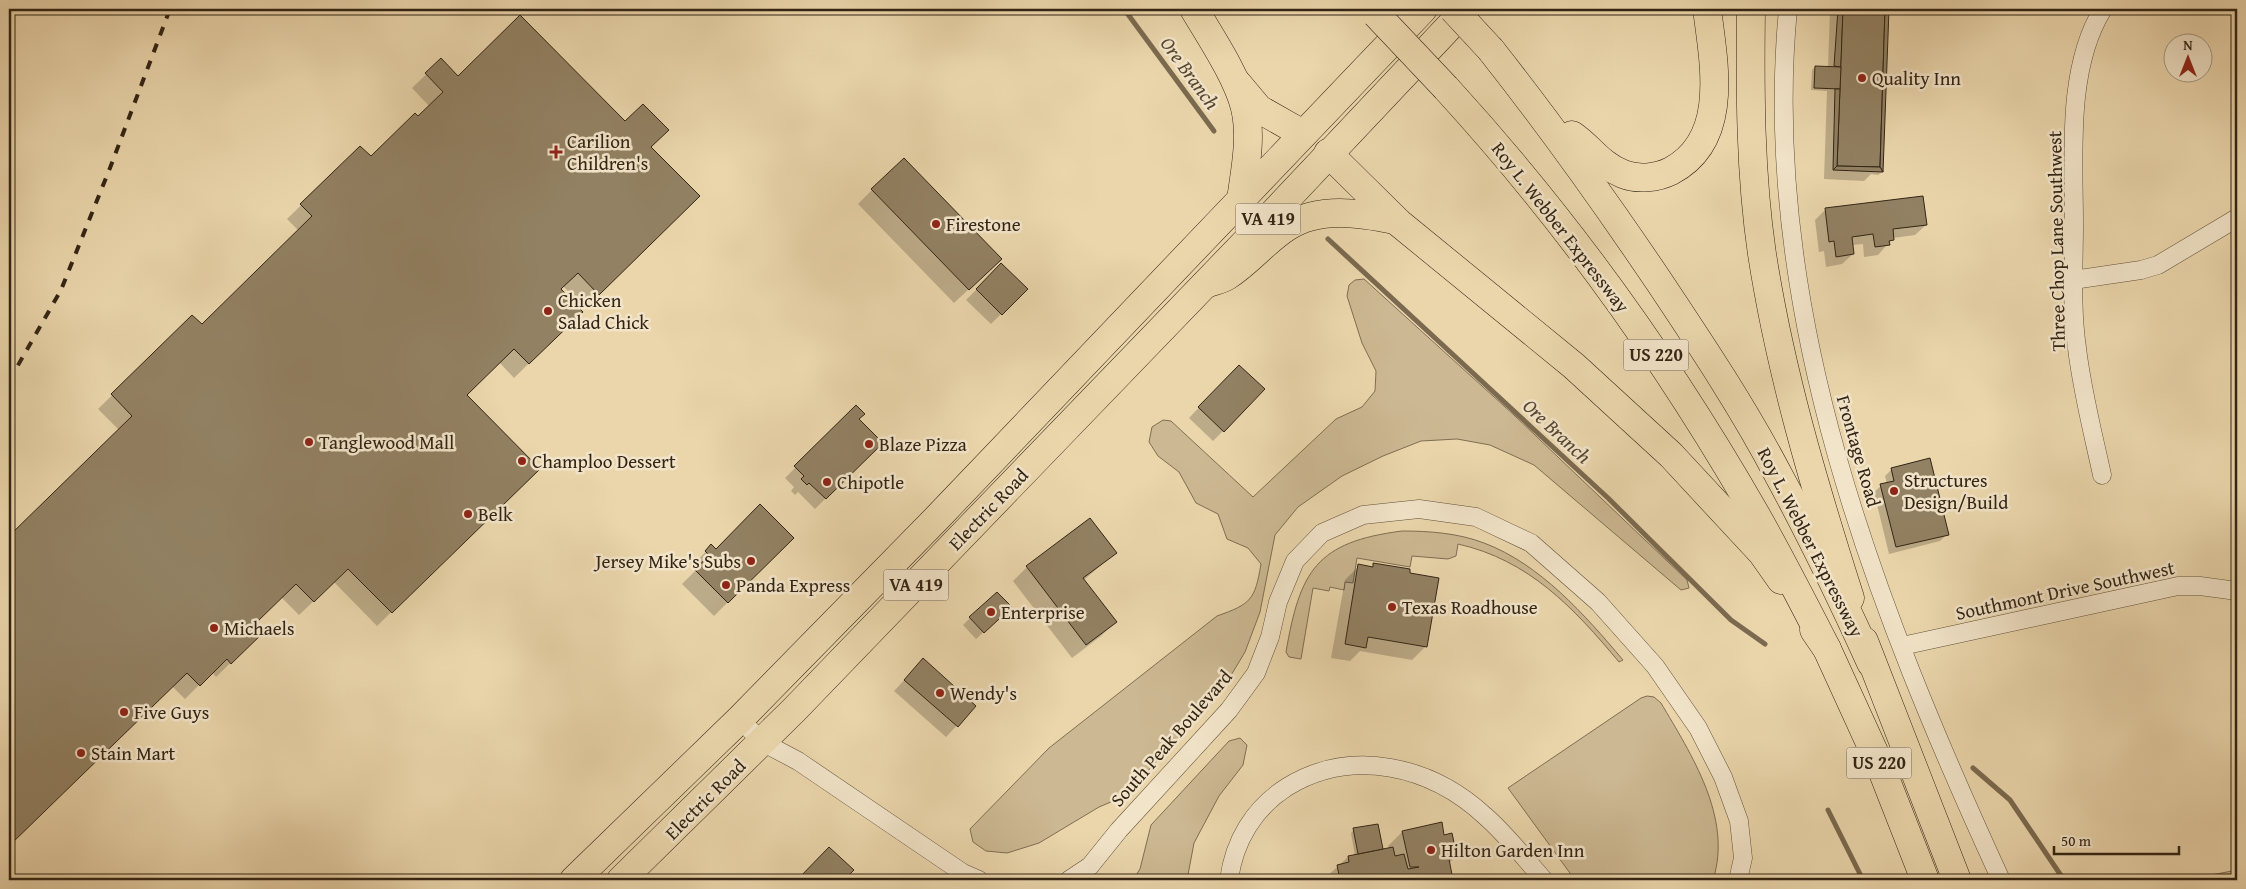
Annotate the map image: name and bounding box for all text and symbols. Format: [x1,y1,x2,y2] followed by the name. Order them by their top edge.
[1154,30,1227,115] water label: Ore Branch
[2164,32,2214,82] north arrow
[2183,35,2193,55] text: N
[1872,64,1961,92] place label: Quality Inn
[1856,72,1868,84] marker: Quality Inn
[567,127,648,177] place label: Carilion Children's
[2040,130,2072,352] street label: Three Chop Lane Southwest
[1485,136,1637,319] street label: Roy L. Webber Expressway
[549,145,563,159] marker: Carilion Children's
[1236,203,1300,234] road number: VA 419
[946,210,1021,238] place label: Firestone
[930,218,942,230] marker: Firestone
[558,286,649,336] place label: Chicken Salad Chick
[542,305,554,317] marker: Chicken Salad Chick
[1624,340,1688,370] road number: US 220
[1517,391,1598,470] water label: Ore Branch
[1830,392,1889,511] street label: Frontage Road
[319,428,454,456] place label: Tanglewood Mall
[879,430,967,458] place label: Blaze Pizza
[303,436,315,448] marker: Tanglewood Mall
[863,438,875,450] marker: Blaze Pizza
[1751,442,1871,642] street label: Roy L. Webber Expressway
[532,447,676,475] place label: Champloo Dessert
[516,455,528,467] marker: Champloo Dessert
[942,461,1035,556] street label: Electric Road
[1904,466,2009,516] place label: Structures Design/Build
[837,468,904,496] place label: Chipotle
[821,476,833,488] marker: Chipotle
[1888,485,1900,497] marker: Structures Design/Build
[478,500,513,528] place label: Belk
[462,508,474,520] marker: Belk
[594,547,741,575] place label: Jersey Mike's Subs
[1953,553,2177,627] street label: Southmont Drive Southwest
[745,555,757,567] marker: Jersey Mike's Subs
[884,570,948,600] road number: VA 419
[736,571,850,599] place label: Panda Express
[720,579,732,591] marker: Panda Express
[1402,593,1538,621] place label: Texas Roadhouse
[1001,598,1085,626] place label: Enterprise
[1386,601,1398,613] marker: Texas Roadhouse
[985,606,997,618] marker: Enterprise
[224,614,295,642] place label: Michaels
[208,622,220,634] marker: Michaels
[1103,663,1239,813] street label: South Peak Boulevard
[950,679,1017,707] place label: Wendy's
[934,687,946,699] marker: Wendy's
[134,698,209,726] place label: Five Guys
[118,706,130,718] marker: Five Guys
[91,739,176,767] place label: Stain Mart
[75,747,87,759] marker: Stain Mart
[1846,748,1912,778] road number: US 220
[658,752,752,846] street label: Electric Road
[2054,824,2178,856] scale bar
[2061,830,2092,851] text: 50 m
[1441,836,1585,864] place label: Hilton Garden Inn
[1425,844,1437,856] marker: Hilton Garden Inn

